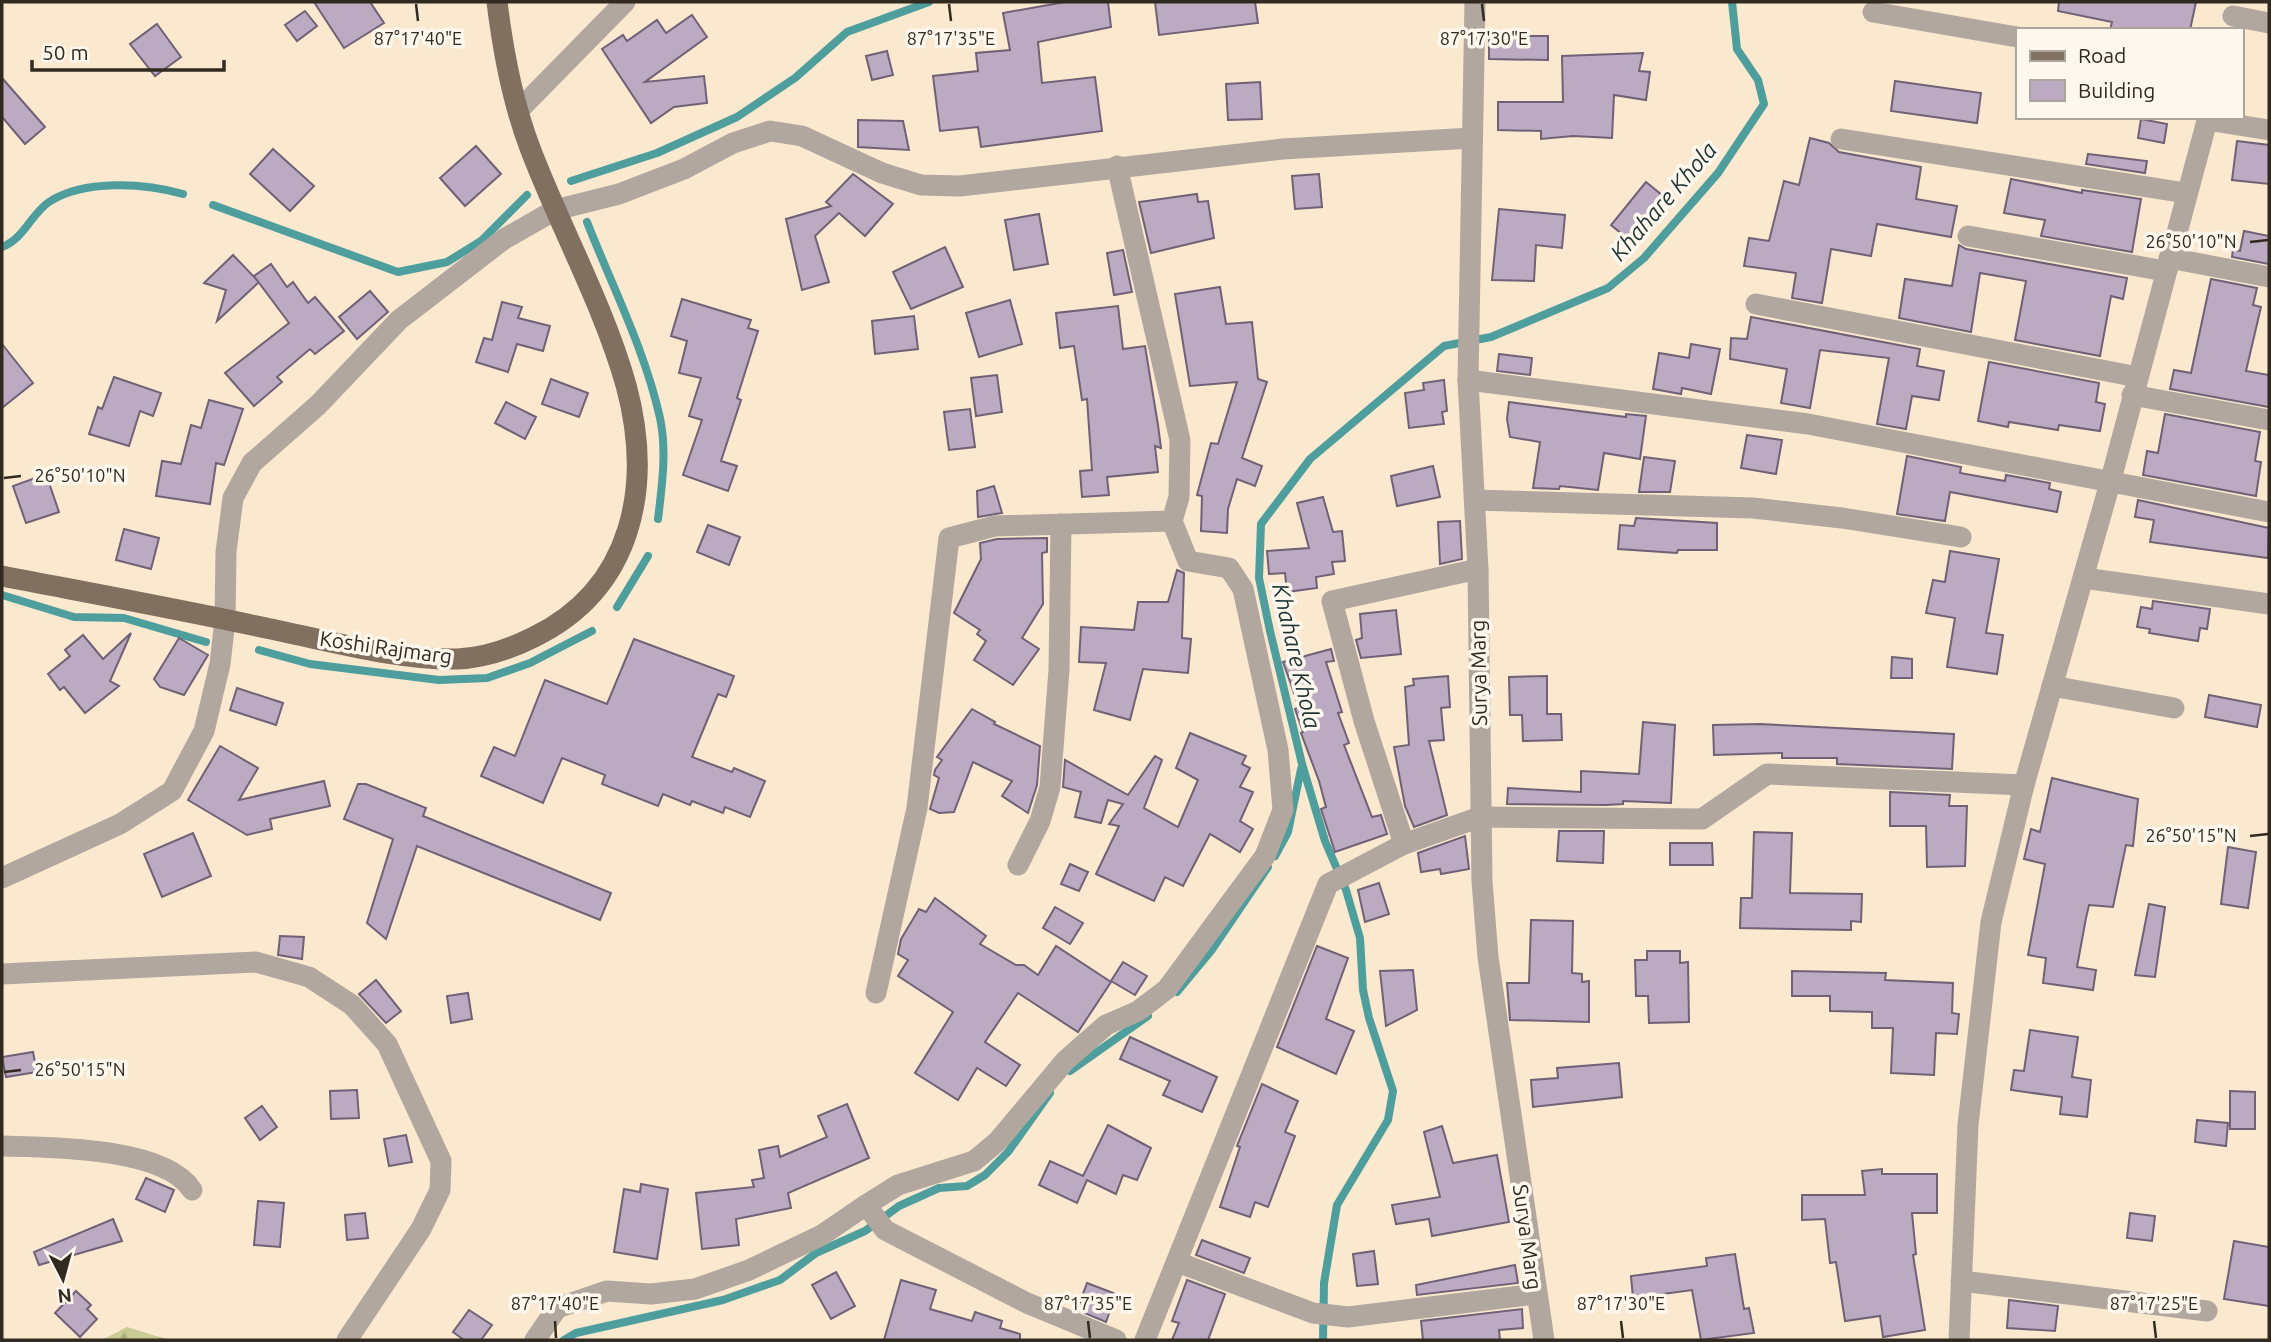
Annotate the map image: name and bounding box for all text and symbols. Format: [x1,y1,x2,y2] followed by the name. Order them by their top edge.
[32,28,224,72] scale bar
[374,28,462,48] text: 87°17'40"E
[907,28,995,48] text: 87°17'35"E
[1440,28,1528,48] text: 87°17'30"E
[2016,28,2243,119] legend
[42,40,89,64] text: 50 m
[2078,43,2126,67] text: Road
[2078,78,2155,102] text: Building
[1605,137,1721,265] water label: Khahare Khola
[2145,231,2237,251] text: 26°50'10"N
[34,465,126,485] text: 26°50'10"N
[1268,581,1326,731] water label: Khahare Khola
[1465,620,1491,726] street label: Surya Marg
[318,626,454,668] street label: Koshi Rajmarg
[2145,825,2237,845] text: 26°50'15"N
[34,1059,126,1079] text: 26°50'15"N
[1509,1183,1547,1291] street label: Surya Marg
[28,1244,98,1314] north arrow
[57,1284,73,1308] text: N
[511,1293,599,1313] text: 87°17'40"E
[1044,1293,1132,1313] text: 87°17'35"E
[1577,1293,1665,1313] text: 87°17'30"E
[2110,1293,2198,1313] text: 87°17'25"E

